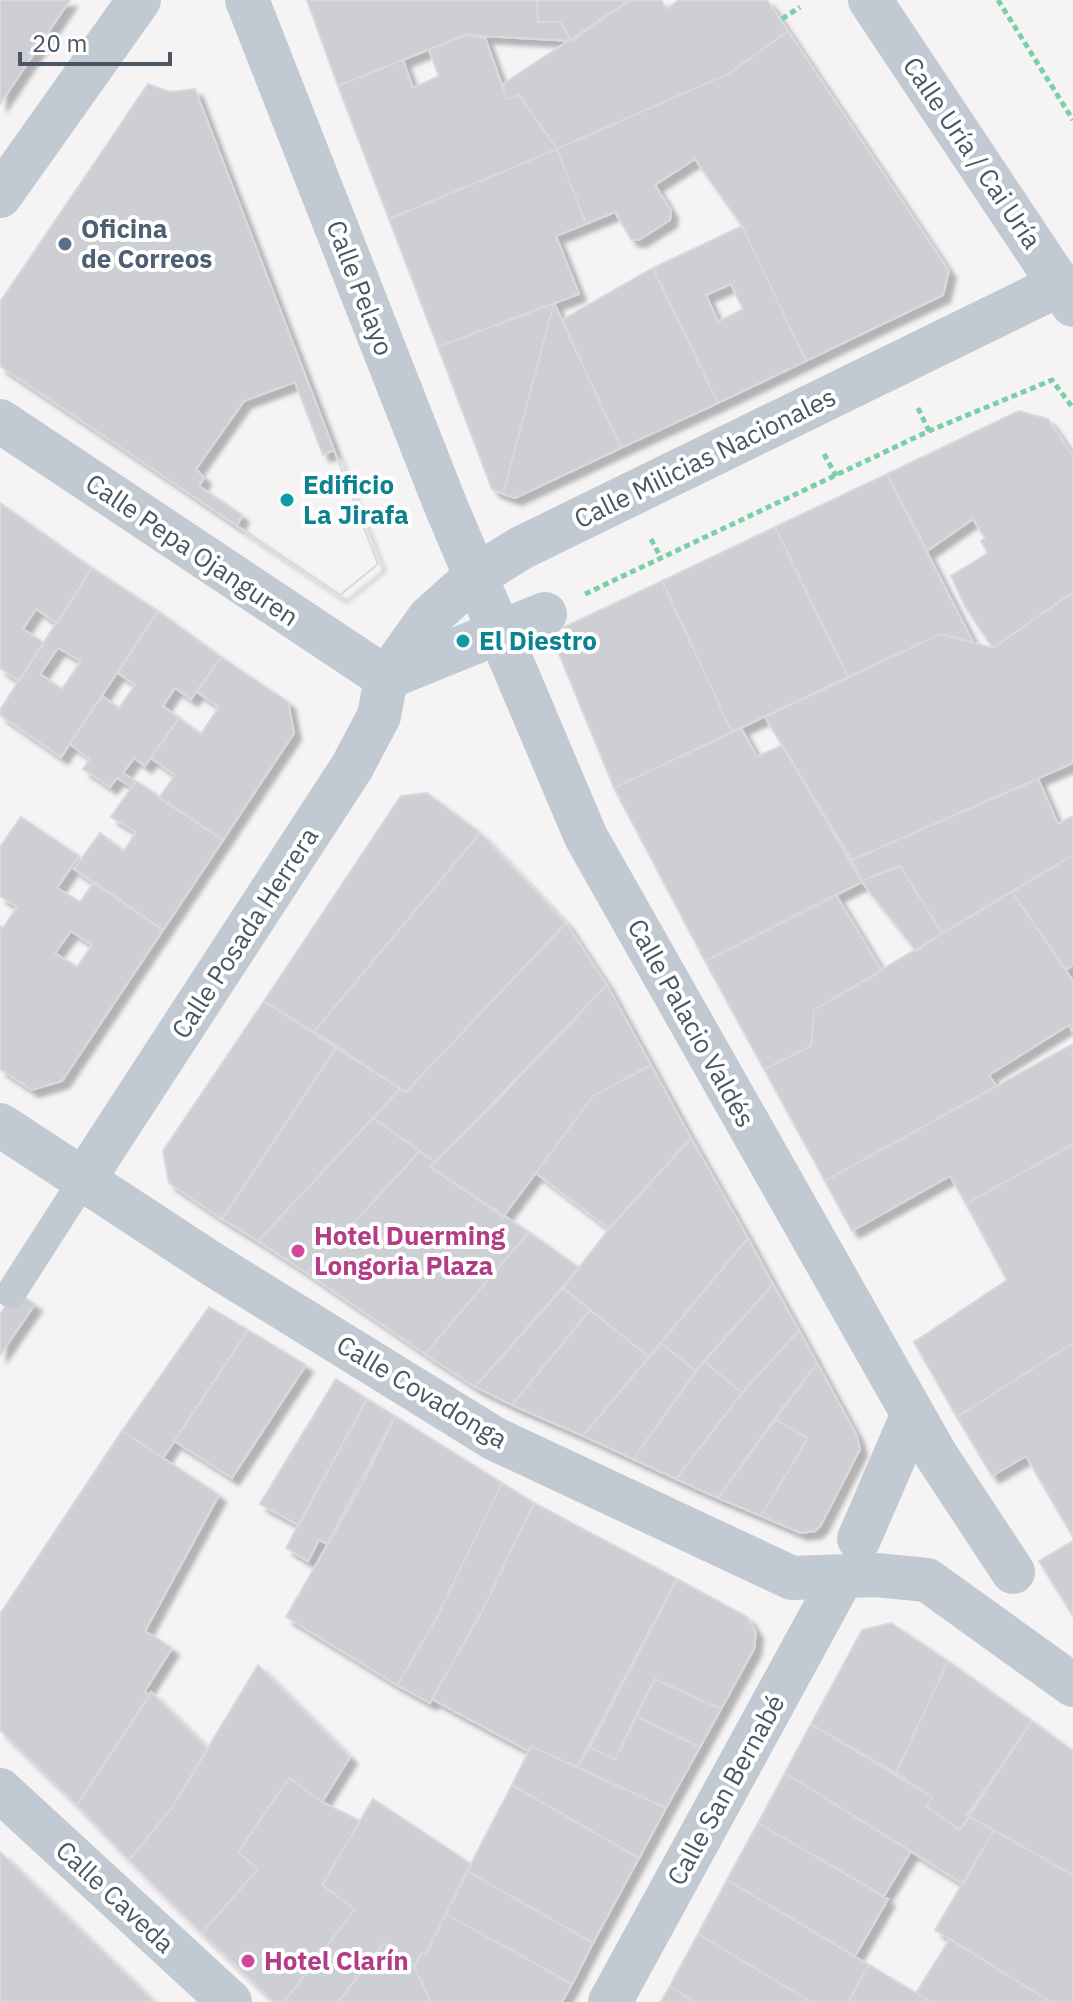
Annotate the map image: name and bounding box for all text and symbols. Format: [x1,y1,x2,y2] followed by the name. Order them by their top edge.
[20,16,170,66] scale bar
[32,27,87,59] text: 20 m
[896,50,1050,255] street label: Calle Uría / Cai Uría
[81,211,212,275] place label: Oficina de Correos
[320,215,402,360] street label: Calle Pelayo
[56,235,74,253] marker: Oficina de Correos
[568,379,841,535] street label: Calle Milicias Nacionales
[80,465,305,633] street label: Calle Pepa Ojanguren
[303,467,409,531] place label: Edificio La Jirafa
[278,491,296,509] marker: Edificio La Jirafa
[479,623,597,657] place label: El Diestro
[454,632,472,650] marker: El Diestro
[163,820,325,1044] street label: Calle Posada Herrera
[621,912,763,1133] street label: Calle Palacio Valdés
[314,1218,506,1282] place label: Hotel Duerming Longoria Plaza
[289,1242,307,1260] marker: Hotel Duerming Longoria Plaza
[331,1327,514,1456] street label: Calle Covadonga
[659,1688,792,1891] street label: Calle San Bernabé
[49,1833,182,1960] street label: Calle Caveda
[264,1943,409,1977] place label: Hotel Clarín
[239,1952,257,1970] marker: Hotel Clarín

